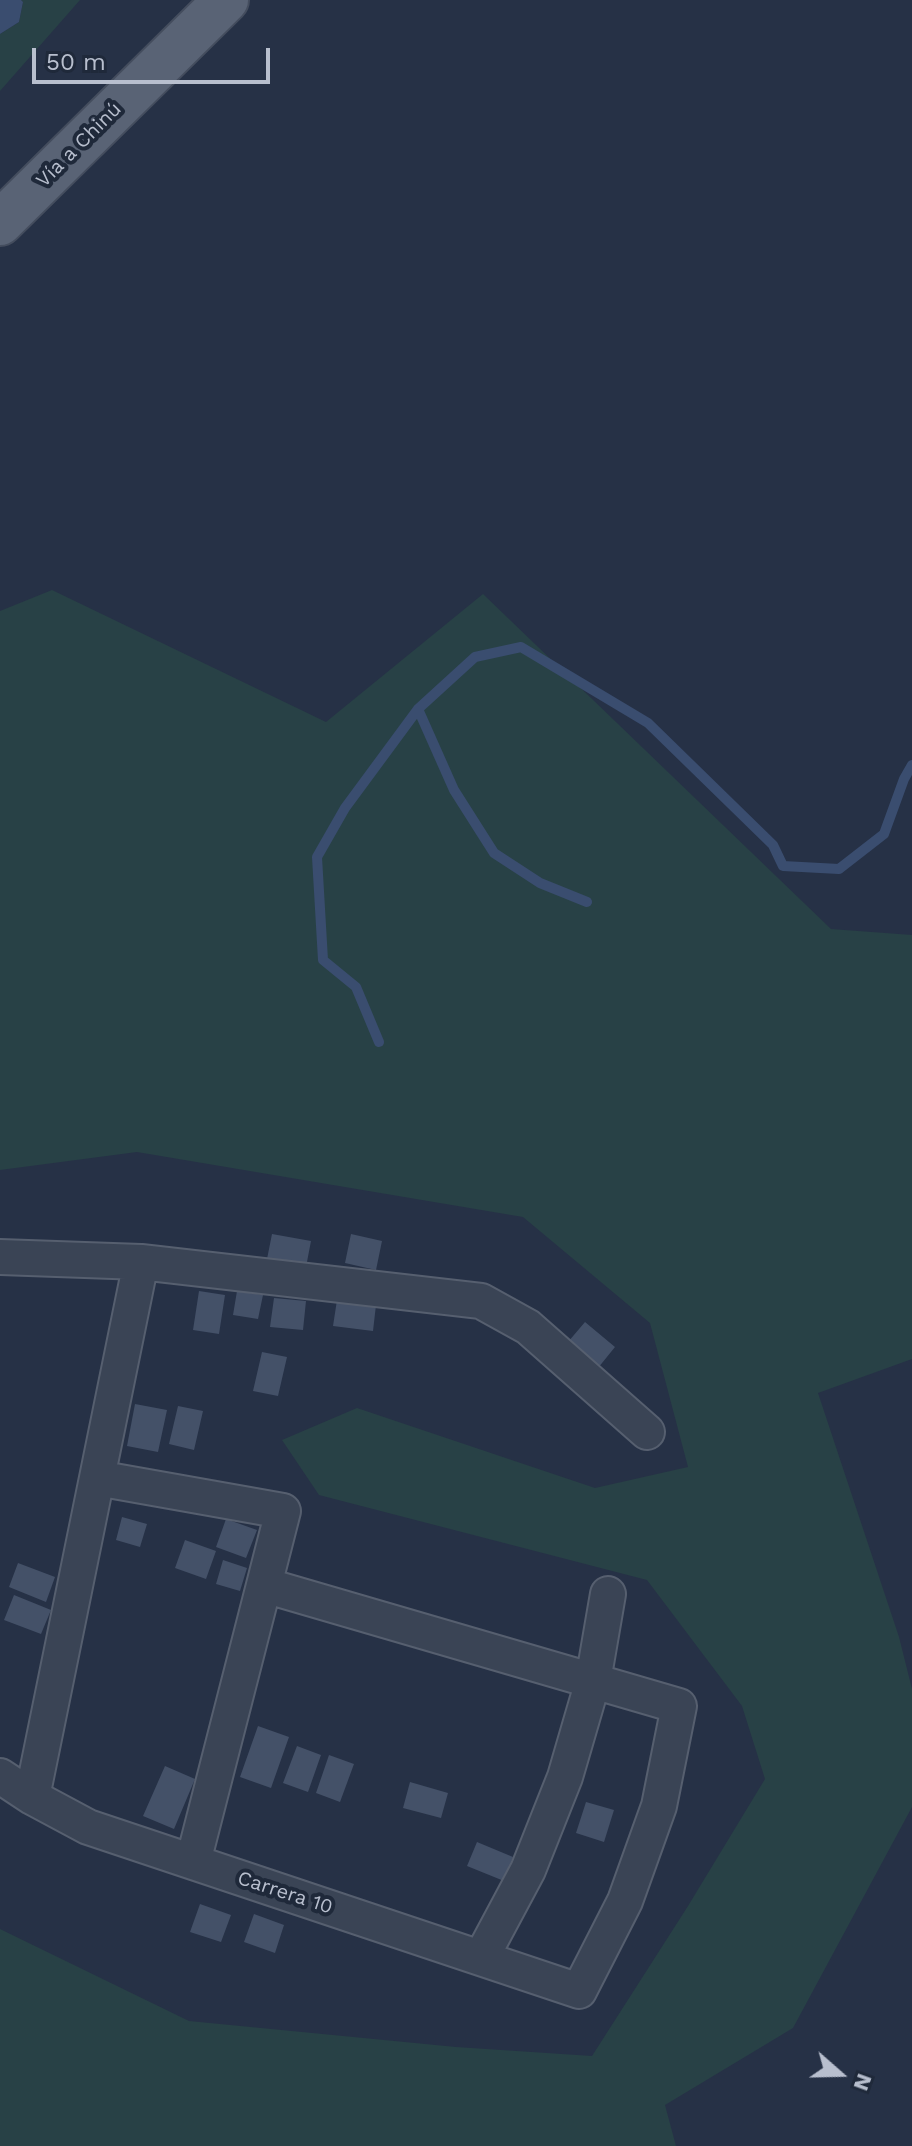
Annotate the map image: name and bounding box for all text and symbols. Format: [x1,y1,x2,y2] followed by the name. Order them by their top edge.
[36,32,274,82] scale bar
[46,48,106,76] text: 50 m
[31,97,127,193] street label: Vía a Chinú
[234,1866,336,1920] street label: Carrera 10
[800,2034,880,2114] north arrow
[848,2070,878,2094] text: N

